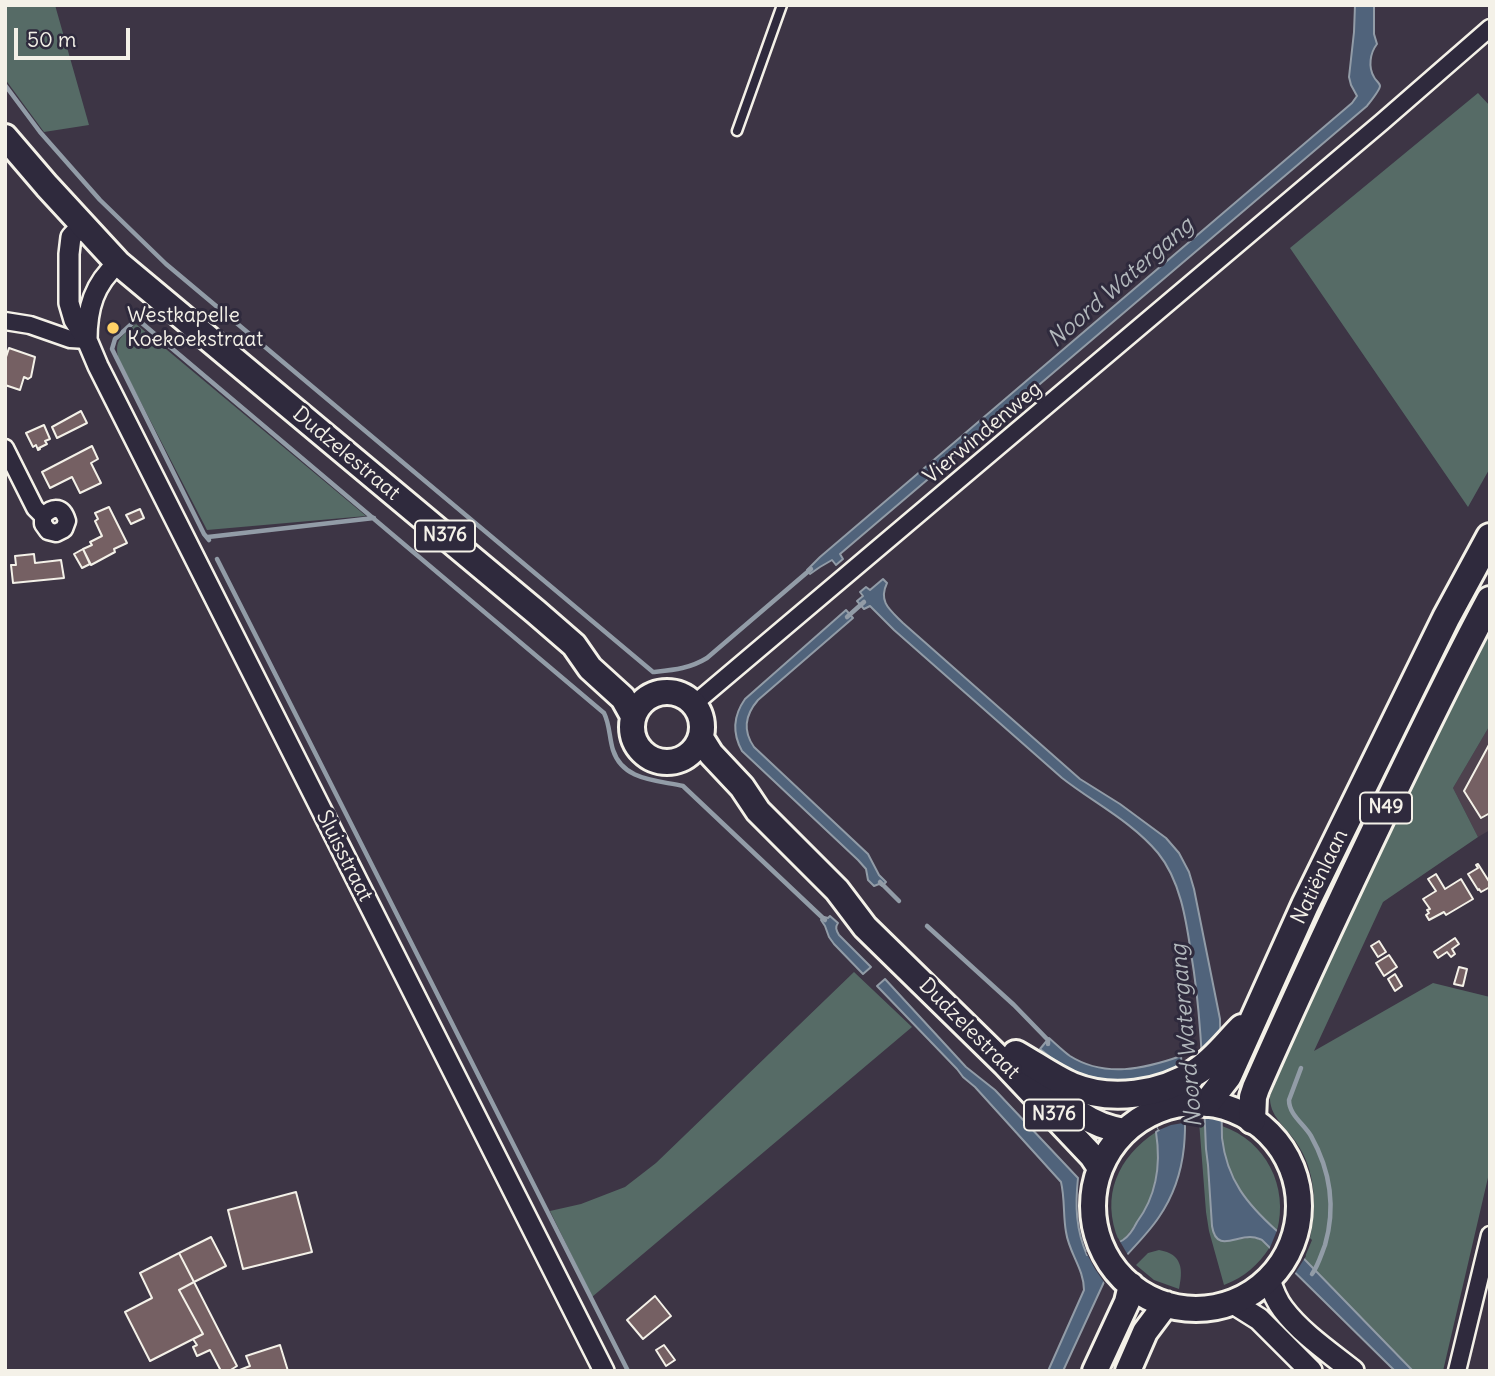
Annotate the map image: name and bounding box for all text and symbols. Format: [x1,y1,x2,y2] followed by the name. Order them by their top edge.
[18,14,133,58] scale bar
[27,26,76,53] text: 50 m
[1042,212,1200,354] water label: Noord Watergang
[127,303,263,353] place label: Westkapelle Koekoekstraat
[105,320,121,336] marker: Westkapelle Koekoekstraat
[919,376,1047,490] street label: Vierwindenweg
[287,402,405,506] street label: Dudzelestraat
[415,520,475,552] road number: N376
[1360,792,1412,824] road number: N49
[310,806,378,906] street label: Sluisstraat
[1286,825,1354,929] street label: Natiënlaan
[1165,943,1209,1129] water label: Noord Watergang
[913,973,1025,1085] street label: Dudzelestraat
[1024,1100,1084,1130] road number: N376

